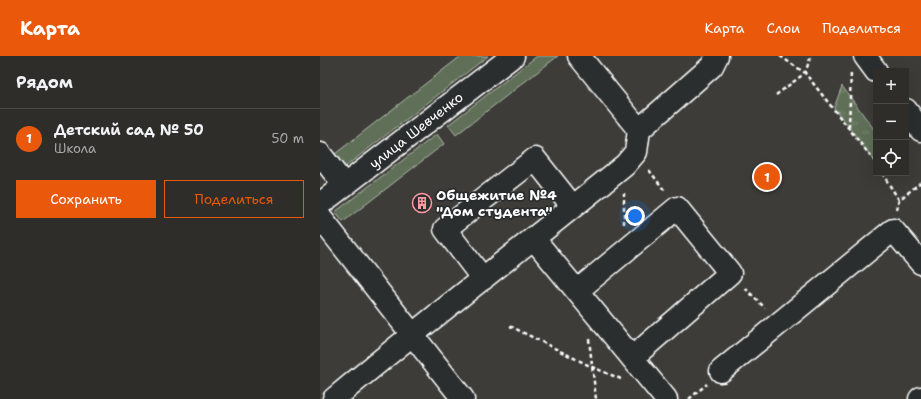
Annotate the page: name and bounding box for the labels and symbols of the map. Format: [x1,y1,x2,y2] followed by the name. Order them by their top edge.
[365,88,467,172] street label: улица Шевченко
[754,162,780,192] pin: 1
[436,186,557,220] place label: Общежитие №4 "Дом студента"
[411,192,433,214] building icon: Общежитие №4 "Дом студента"
[625,206,645,226] your location

